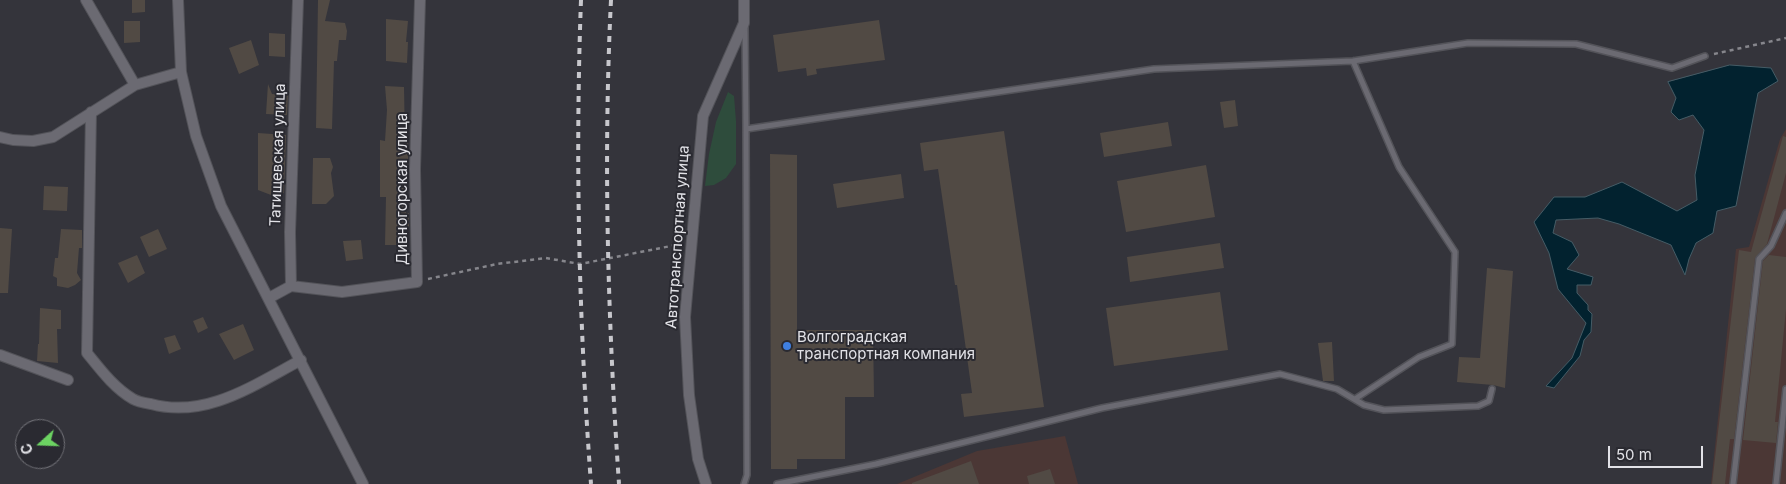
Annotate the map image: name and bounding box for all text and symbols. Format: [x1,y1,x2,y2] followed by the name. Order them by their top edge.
[267,83,289,227] street label: Татищевская улица
[393,113,411,265] street label: Дивногорская улица
[663,145,693,329] street label: Автотранспортная улица
[797,328,975,363] place label: Волгоградская транспортная компания
[781,340,793,352] marker: Волгоградская транспортная компания
[15,419,65,469] north arrow
[1611,436,1706,468] scale bar
[17,441,36,457] text: С
[1616,445,1652,464] text: 50 m

